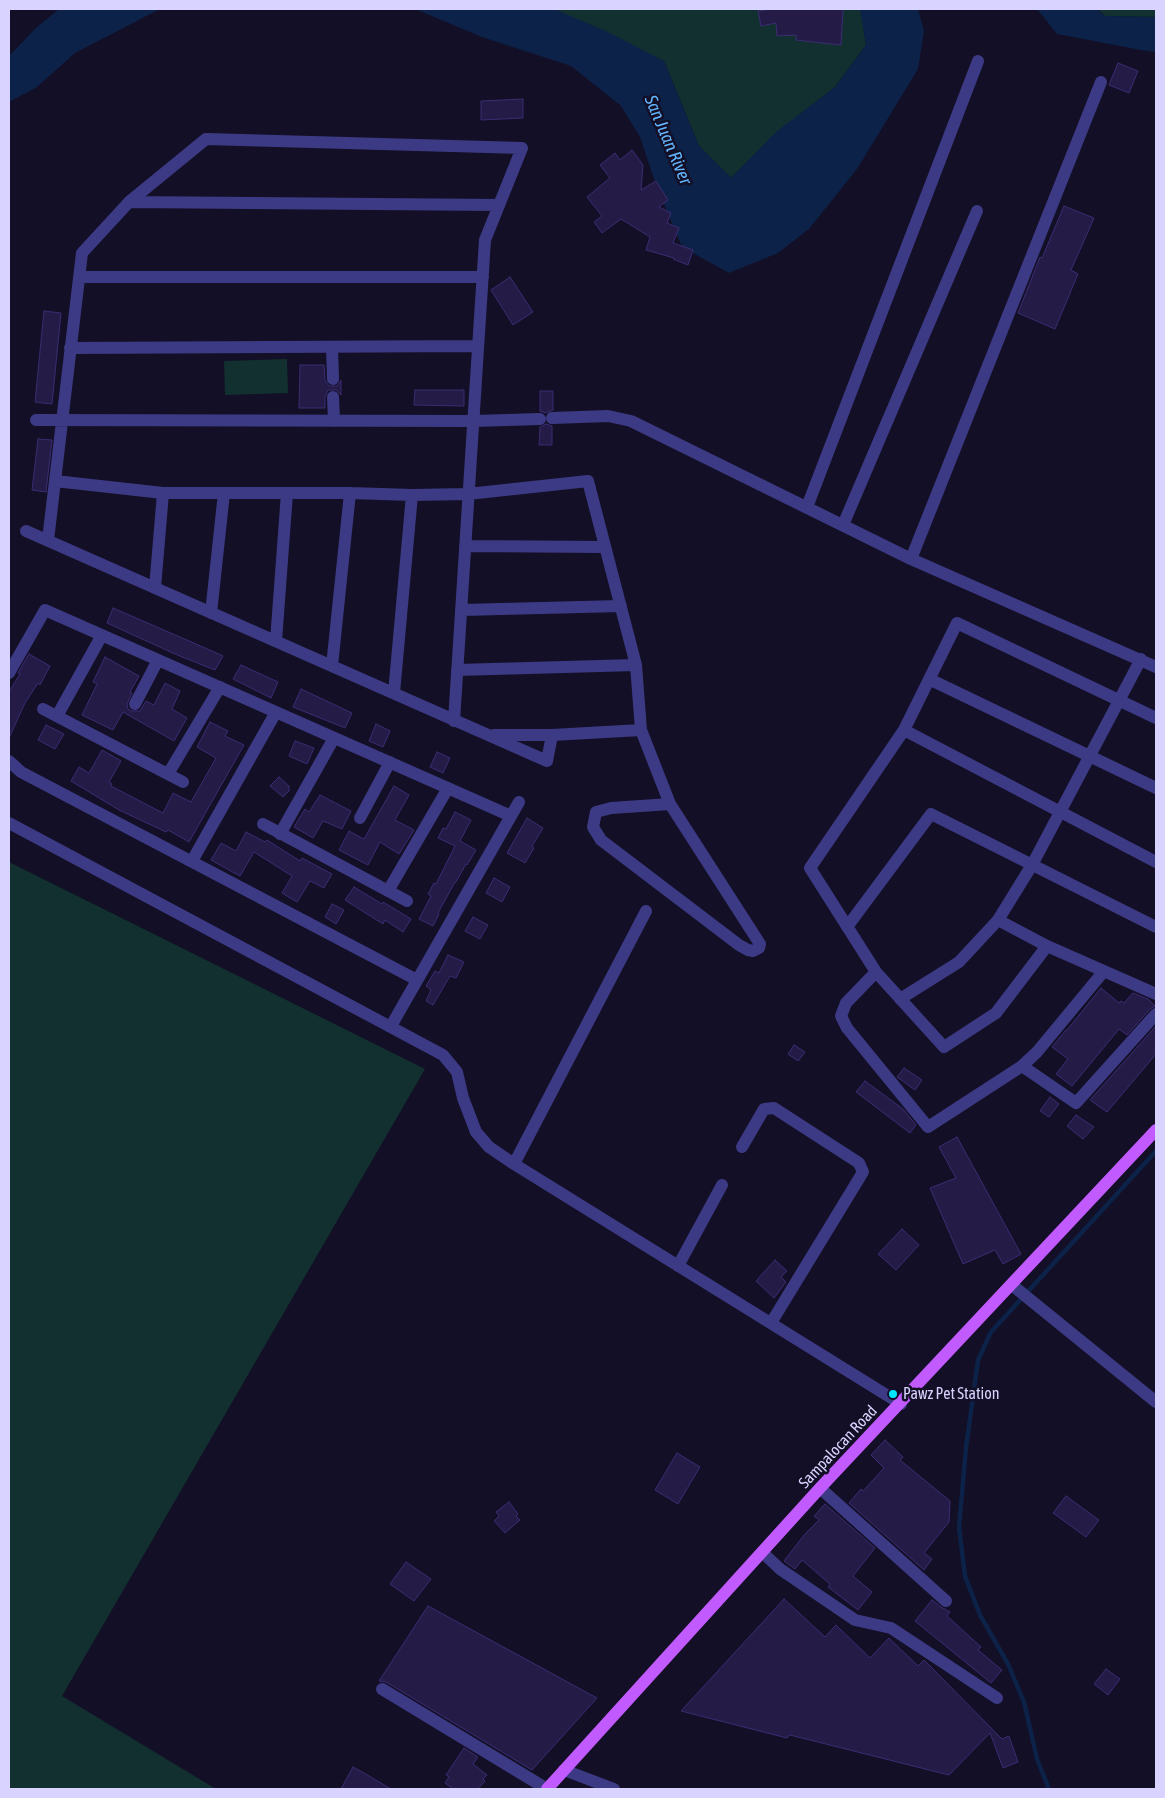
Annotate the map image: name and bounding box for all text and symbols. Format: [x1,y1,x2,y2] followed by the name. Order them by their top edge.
[639,92,697,188] water label: San Juan River
[903,1384,1000,1404] place label: Pawz Pet Station
[887,1388,899,1400] marker: Pawz Pet Station
[795,1402,881,1492] street label: Sampalocan Road

